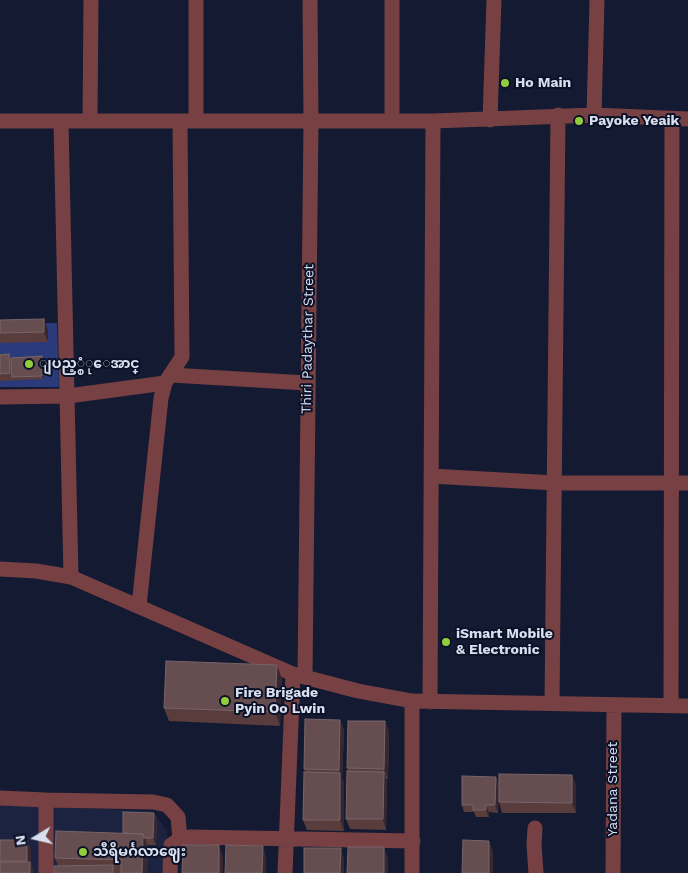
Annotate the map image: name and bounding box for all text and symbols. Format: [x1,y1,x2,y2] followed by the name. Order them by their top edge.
[515,75,571,91] place label: Ho Main
[499,77,511,89] marker: Ho Main
[589,113,679,129] place label: Payoke Yeaik
[573,115,585,127] marker: Payoke Yeaik
[298,264,318,414] street label: Thiri Padaythar Street
[39,356,140,372] place label: ျပည့္စံုေအာင္
[23,358,35,370] marker: ျပည့္စံုေအာင္
[456,626,553,658] place label: iSmart Mobile & Electronic
[440,636,452,648] marker: iSmart Mobile & Electronic
[235,685,325,718] place label: Fire Brigade Pyin Oo Lwin
[219,695,231,707] marker: Fire Brigade Pyin Oo Lwin
[605,742,621,836] street label: Yadana Street
[10,813,60,863] north arrow
[11,834,29,847] text: N
[93,844,186,860] place label: သီရိမင်္ဂလာဈေး
[77,846,89,858] marker: သီရိမင်္ဂလာဈေး

